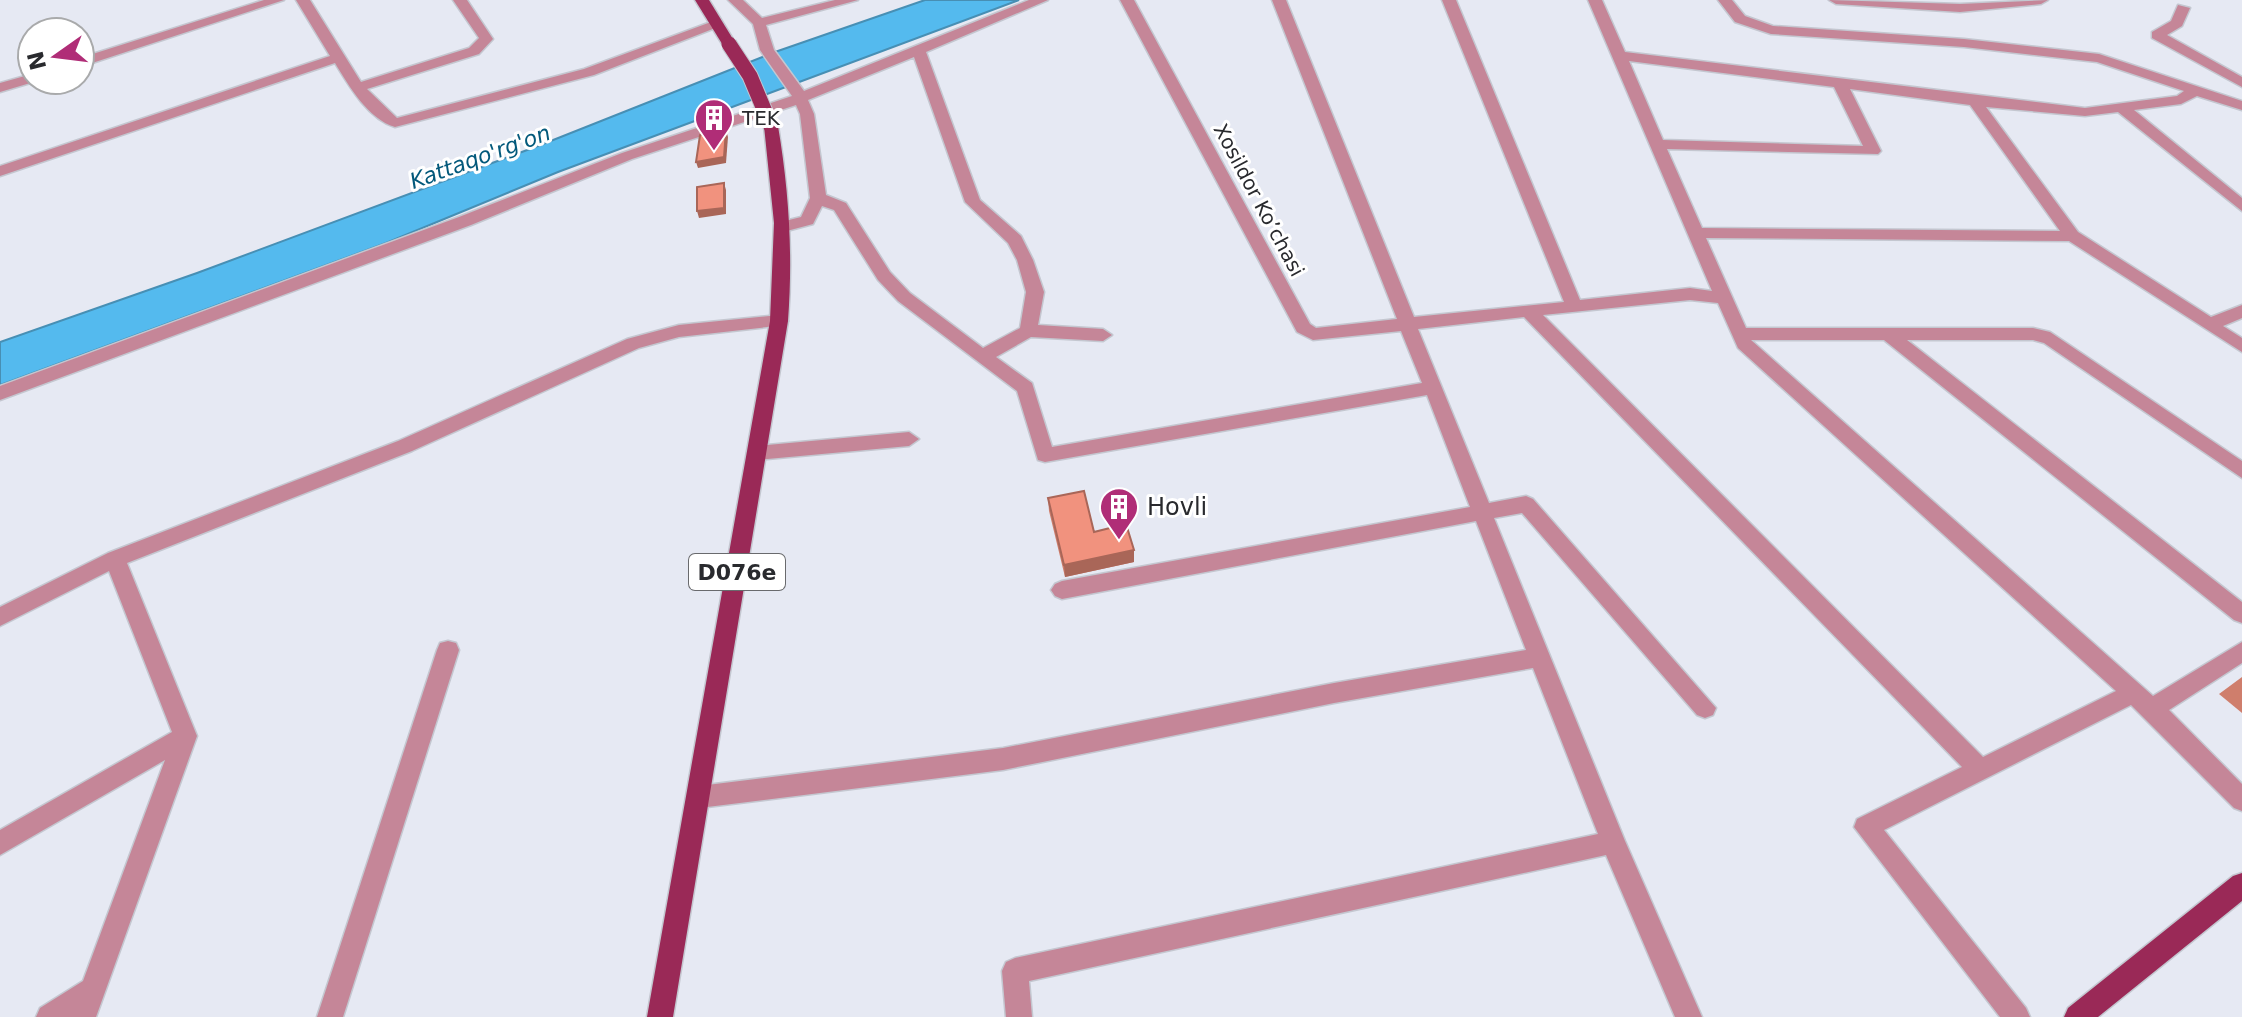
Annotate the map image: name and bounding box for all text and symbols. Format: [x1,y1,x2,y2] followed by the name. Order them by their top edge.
[16,16,96,96] north arrow
[23,49,51,73] text: N
[693,97,735,152] building icon: TEK
[741,106,781,130] place label: TEK
[1209,119,1309,281] street label: Xosildor Ko’chasi
[406,120,554,194] water label: Kattaqo'rg'on
[1098,486,1140,541] building icon: Hovli
[1147,493,1207,521] place label: Hovli
[689,554,785,590] road number: D076e

